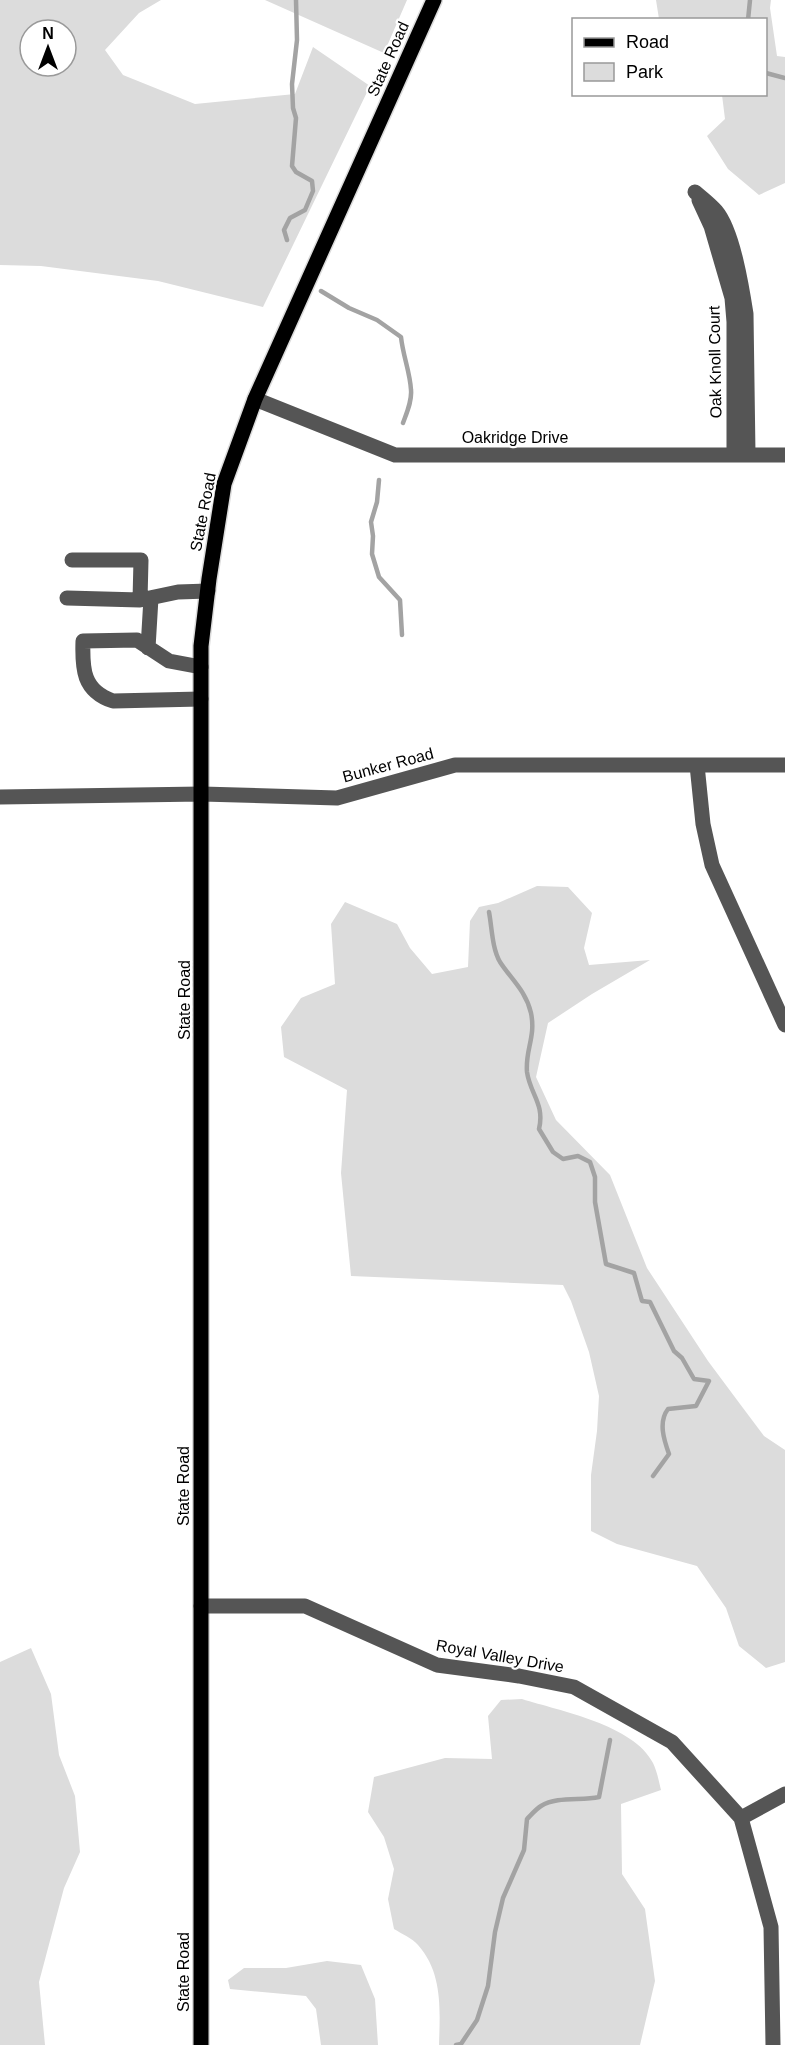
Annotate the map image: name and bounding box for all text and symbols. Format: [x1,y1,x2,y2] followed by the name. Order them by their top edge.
[18,18,78,78] north arrow
[572,18,767,96] legend
[364,19,412,99] street label: State Road
[42,25,54,42] text: N
[626,32,669,52] text: Road
[626,62,664,82] text: Park
[706,305,724,419] street label: Oak Knoll Court
[462,429,568,446] street label: Oakridge Drive
[187,471,219,553] street label: State Road
[341,745,435,785] street label: Bunker Road
[176,960,193,1040] street label: State Road
[175,1446,192,1526] street label: State Road
[435,1636,565,1676] street label: Royal Valley Drive
[175,1932,192,2012] street label: State Road

